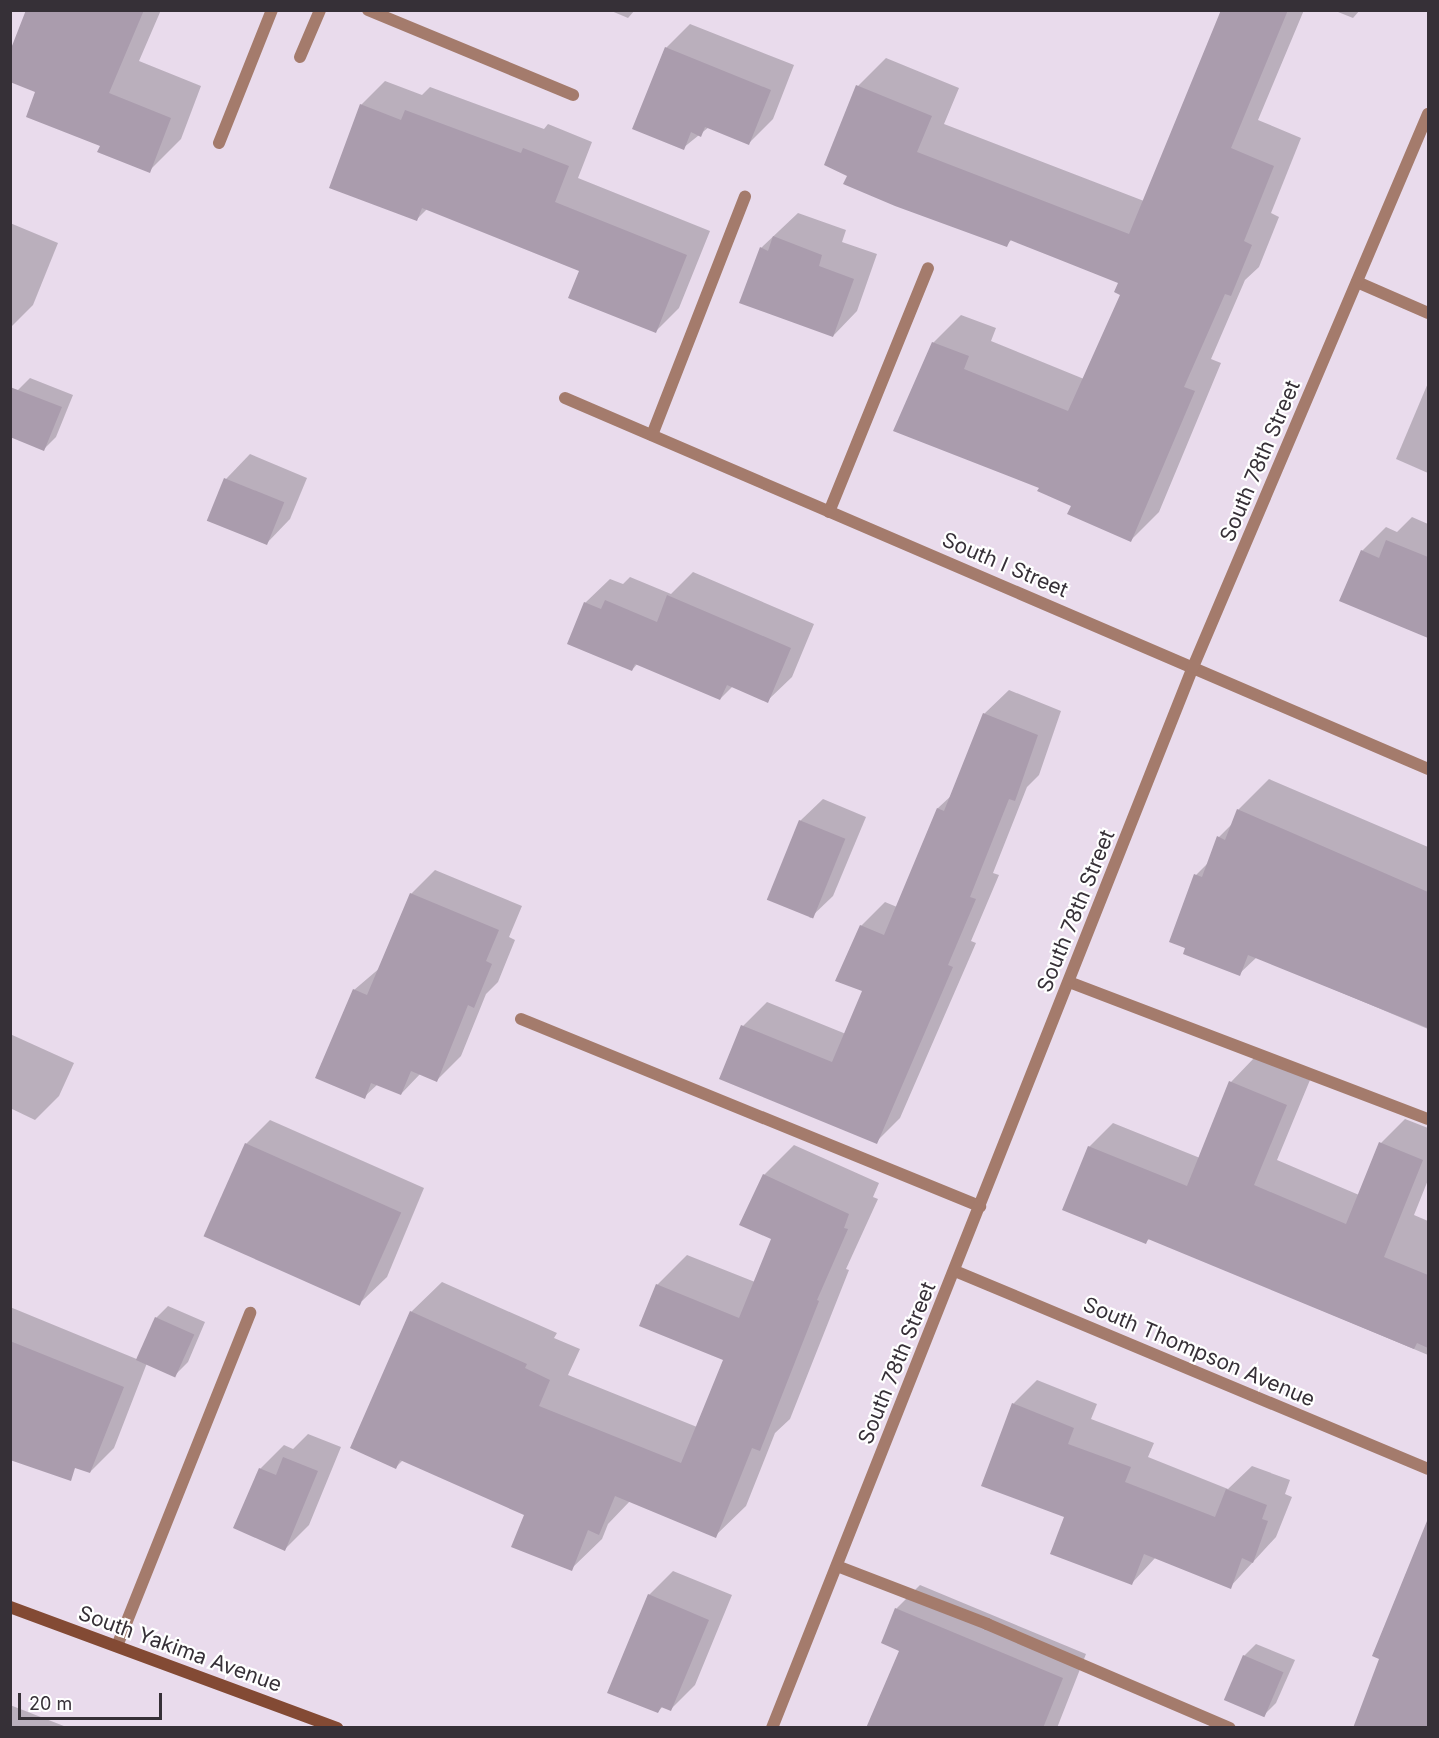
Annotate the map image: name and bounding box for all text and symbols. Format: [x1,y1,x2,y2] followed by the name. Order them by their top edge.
[1215,377,1305,545] street label: South 78th Street
[938,527,1072,603] street label: South I Street
[1032,826,1120,996] street label: South 78th Street
[853,1278,941,1448] street label: South 78th Street
[1079,1292,1319,1412] street label: South Thompson Avenue
[75,1600,285,1698] street label: South Yakima Avenue
[21,1681,165,1719] scale bar
[29,1693,72,1714] text: 20 m

